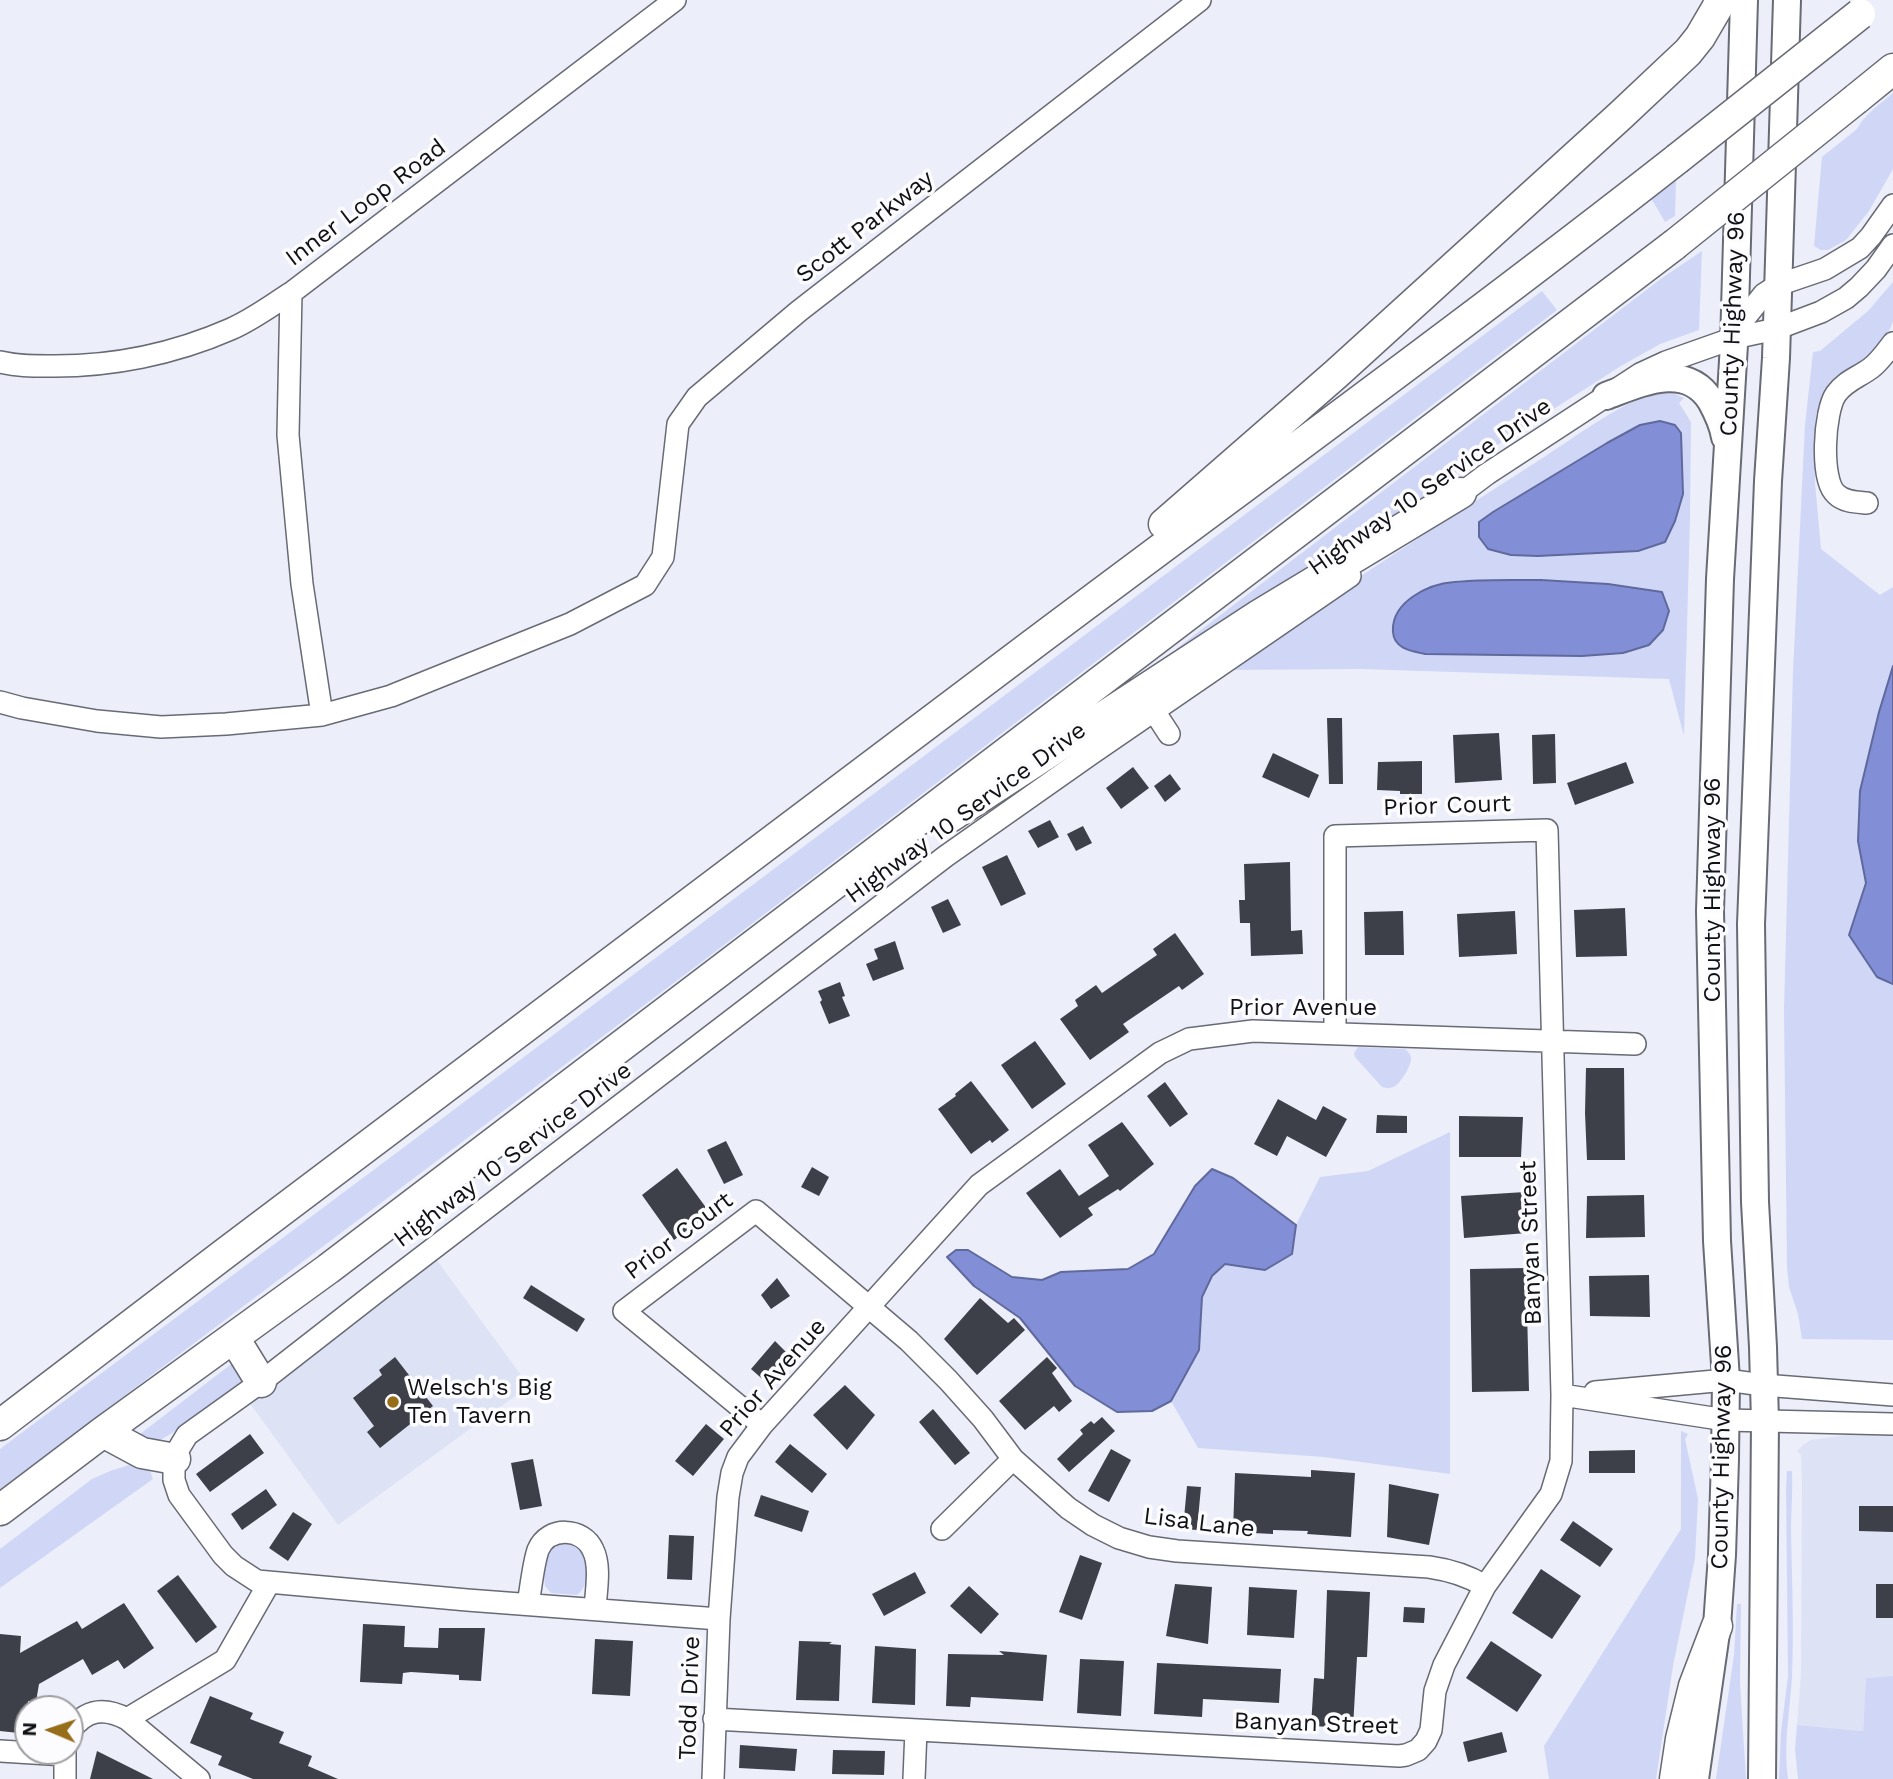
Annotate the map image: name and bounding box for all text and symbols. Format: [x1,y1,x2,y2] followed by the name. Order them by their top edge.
[280,133,452,273] street label: Inner Loop Road
[791,164,939,290] street label: Scott Parkway
[1715,211,1751,437] street label: County Highway 96
[1303,392,1557,582] street label: Highway 10 Service Drive
[840,716,1092,910] street label: Highway 10 Service Drive
[1699,777,1727,1003] street label: County Highway 96
[1383,789,1511,823] street label: Prior Court
[1229,994,1377,1022] street label: Prior Avenue
[388,1056,638,1254] street label: Highway 10 Service Drive
[1514,1160,1548,1326] street label: Banyan Street
[619,1186,739,1286] street label: Prior Court
[714,1313,832,1443] street label: Prior Avenue
[1706,1344,1738,1570] street label: County Highway 96
[407,1374,552,1430] place label: Welsch's Big Ten Tavern
[385,1394,401,1410] marker: Welsch's Big Ten Tavern
[1142,1502,1256,1544] street label: Lisa Lane
[673,1635,707,1761] street label: Todd Drive
[14,1695,84,1765] north arrow
[1233,1707,1399,1741] street label: Banyan Street
[18,1722,41,1737] text: N

